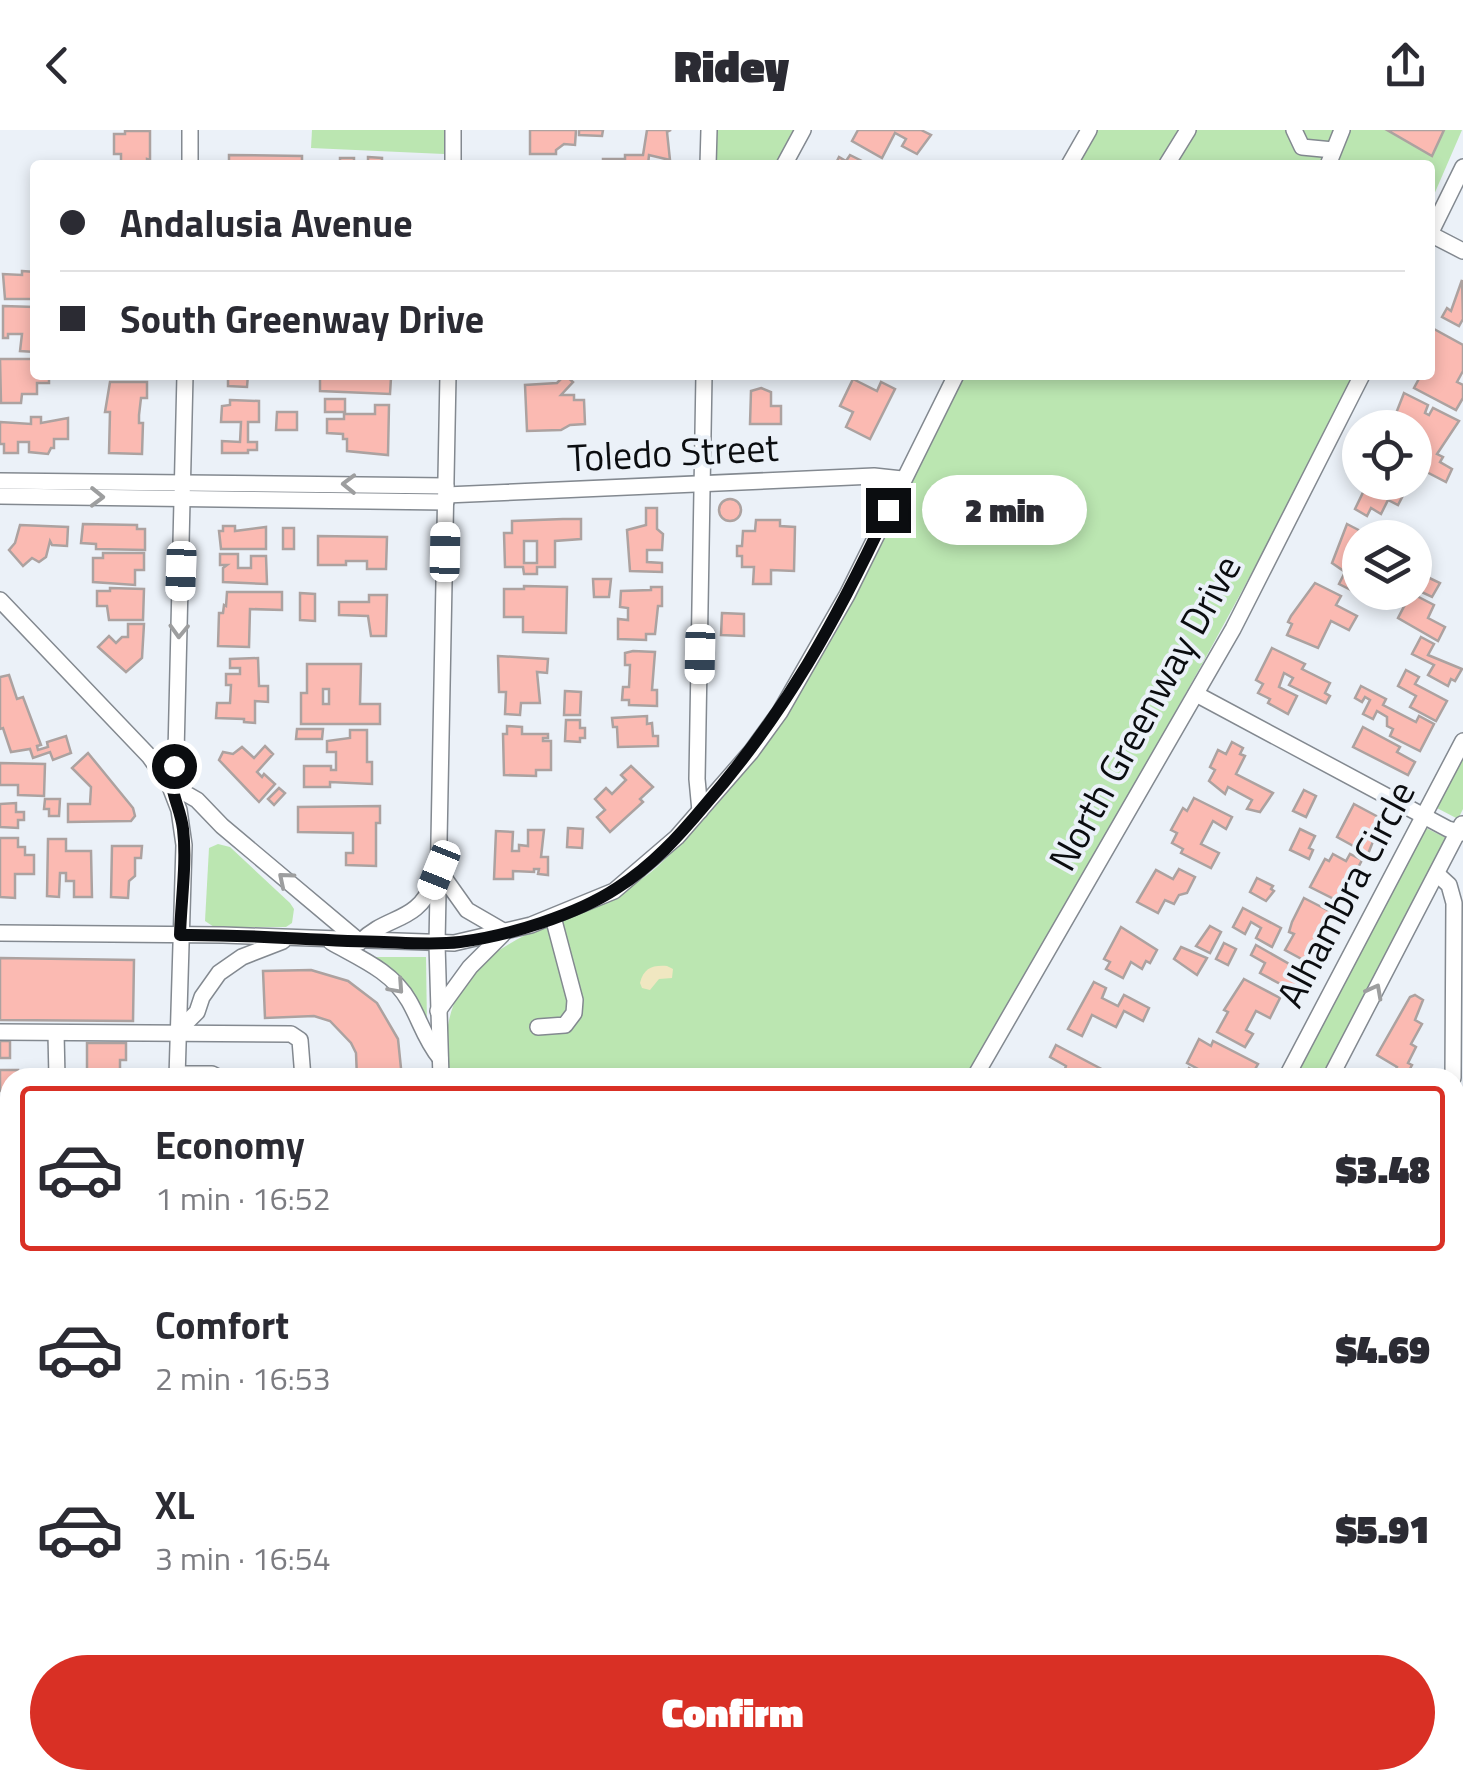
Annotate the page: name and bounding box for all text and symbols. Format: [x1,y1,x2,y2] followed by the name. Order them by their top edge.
[674,31,789,99] text: Ridey
[30,38,85,93] icon: back
[1378,38,1433,93] icon: share
[120,194,413,252] text: Andalusia Avenue
[120,290,484,348] text: South Greenway Drive
[1342,410,1432,610] map controls
[1342,410,1432,500] button: locate
[566,418,780,486] street label: Toledo Street
[340,474,356,495] one-way arrow
[923,475,1088,545] callout: 2 min
[90,486,106,508] one-way arrow
[965,486,1044,534] text: 2 min
[866,488,911,533] route end
[1342,520,1432,610] button: layers
[429,522,461,582] car
[165,540,197,602] car
[1033,544,1255,881] street label: North Greenway Drive
[169,623,190,639] one-way arrow
[684,624,716,684] car
[152,744,197,789] route start
[1261,770,1429,1017] street label: Alhambra Circle
[414,837,464,903] car
[279,873,297,891] one-way arrow
[385,975,403,994] one-way arrow
[1363,984,1383,1002] one-way arrow
[155,1116,305,1174] text: Economy
[35,1124,125,1214] icon: car
[1336,1140,1430,1198] text: $3.48
[155,1174,331,1222] text: 1 min · 16:52
[155,1296,289,1354] text: Comfort
[35,1304,125,1394] icon: car
[1336,1320,1430,1378] text: $4.69
[155,1354,331,1402] text: 2 min · 16:53
[155,1476,195,1534] text: XL
[35,1484,125,1574] icon: car
[1336,1500,1430,1558] text: $5.91
[155,1534,331,1582] text: 3 min · 16:54
[30,1655,1435,1770] button: Confirm

